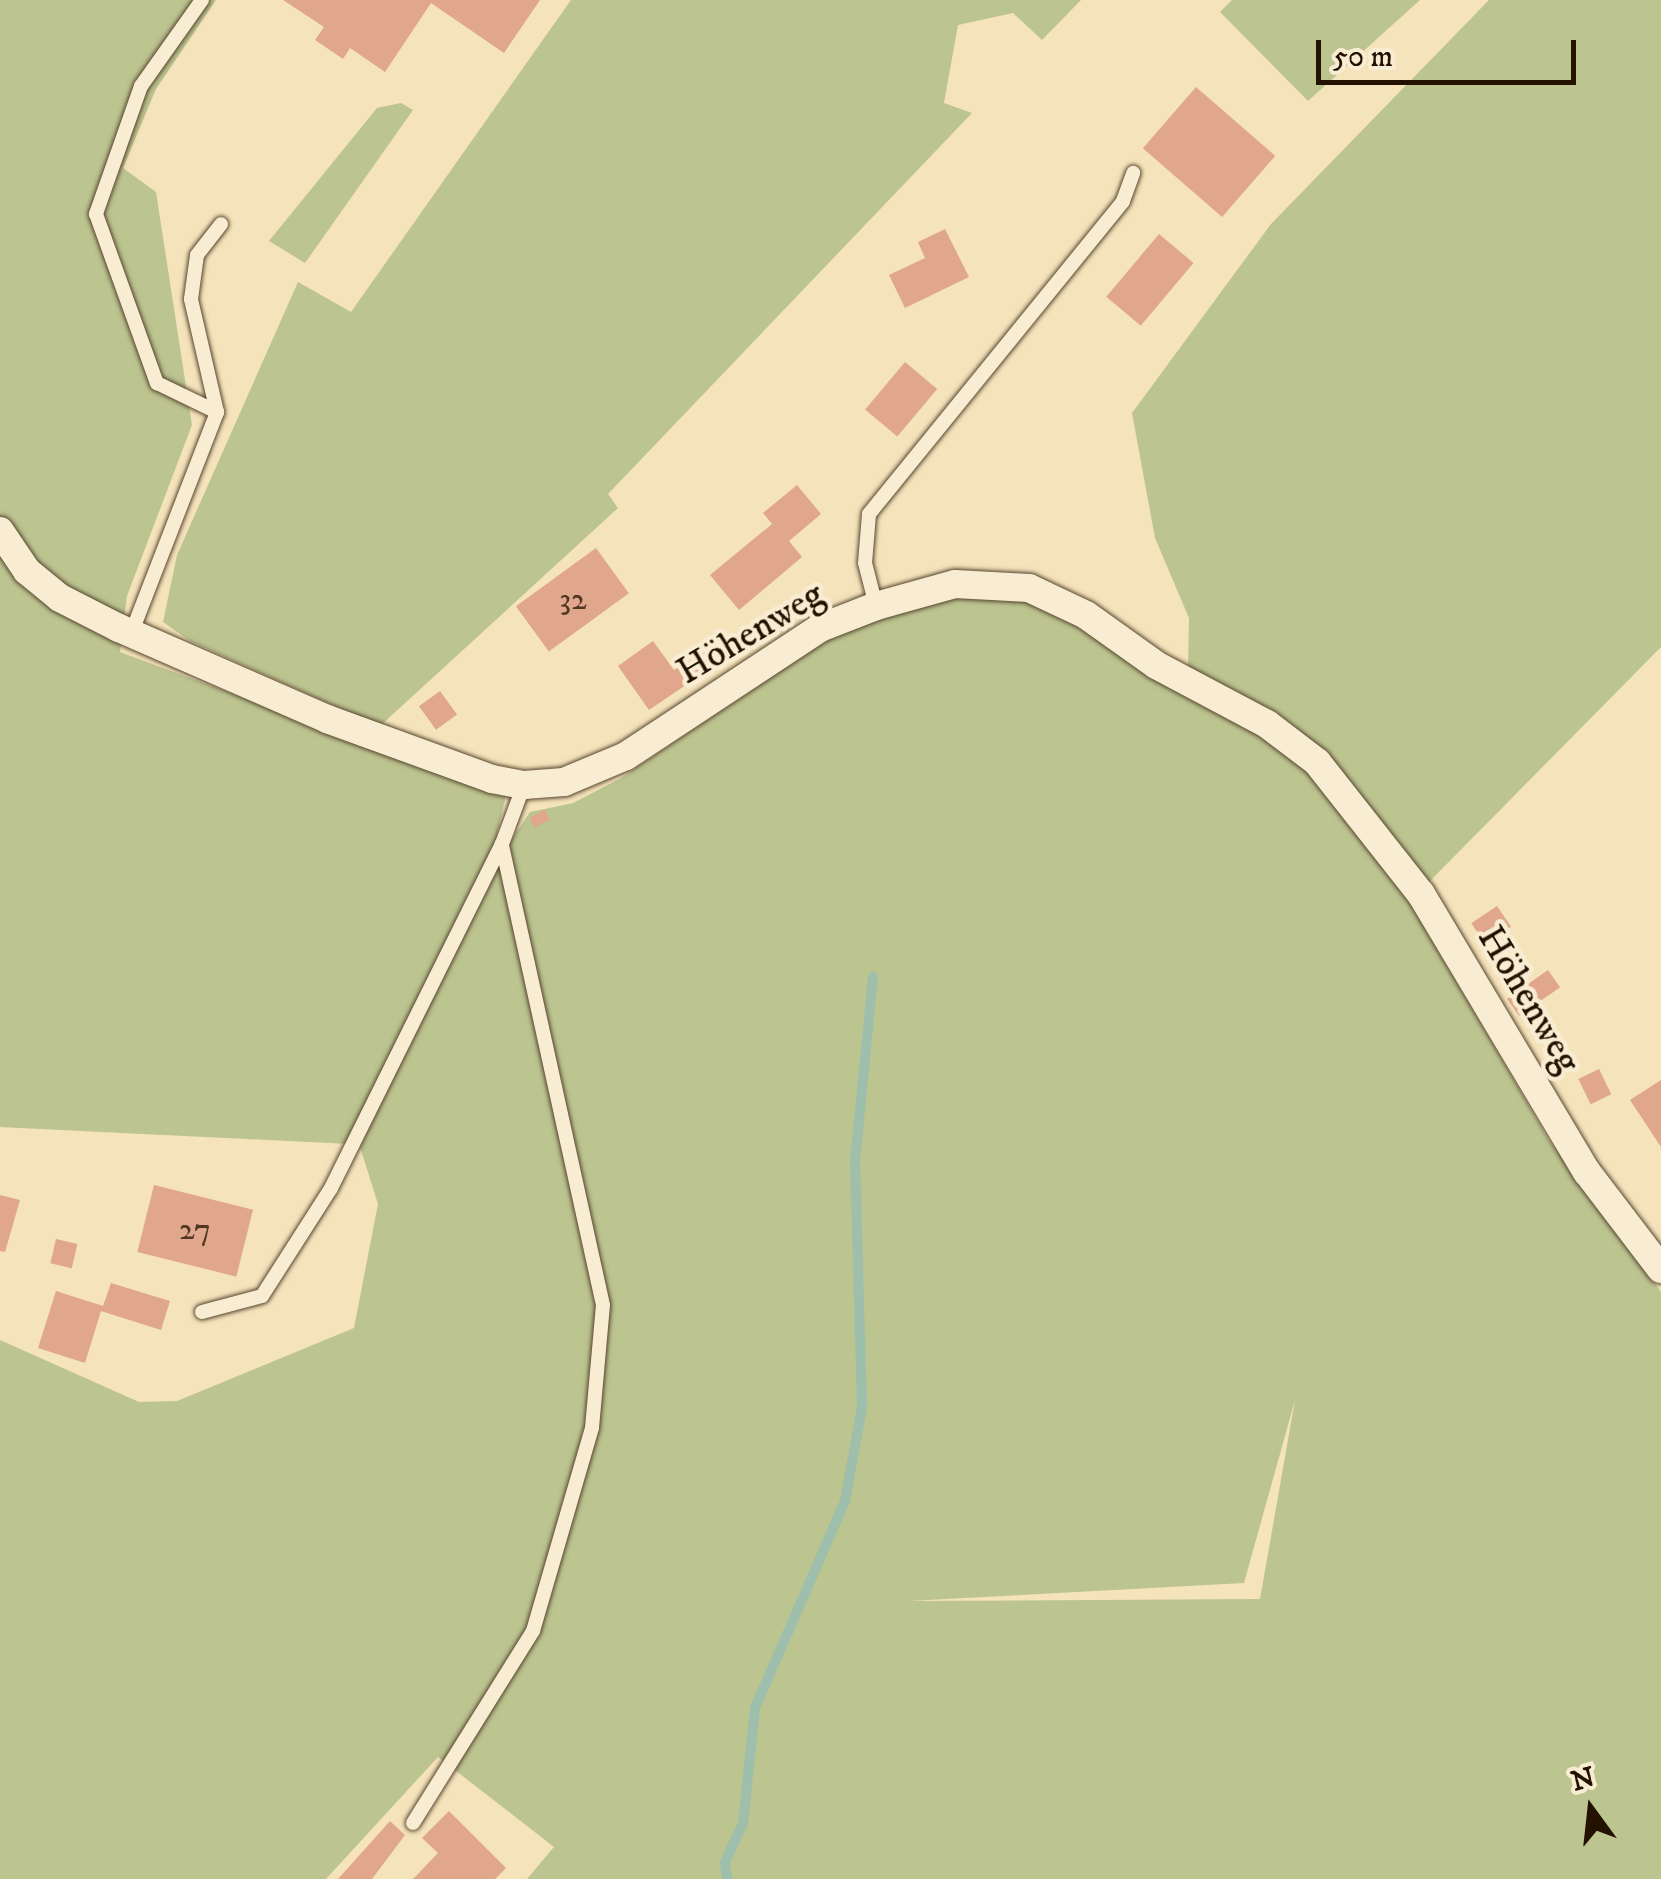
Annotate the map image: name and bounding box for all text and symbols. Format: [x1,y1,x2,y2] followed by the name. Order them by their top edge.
[1321,20,1581,82] scale bar
[1333,39,1393,76] text: 50 m
[669,572,833,696] street label: Höhenweg
[559,581,587,619] house number: 32
[1466,918,1590,1082] street label: Höhenweg
[179,1211,211,1249] house number: 27
[1541,1759,1641,1859] north arrow
[1567,1760,1599,1799] text: N

